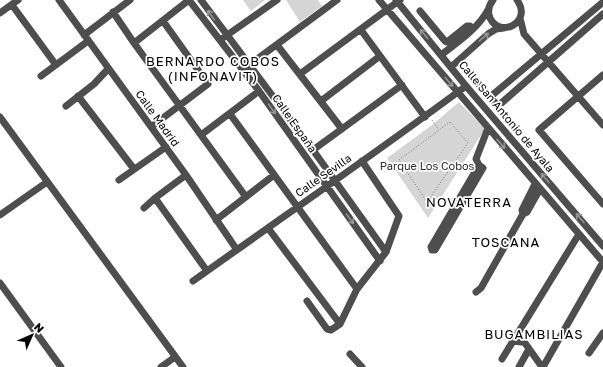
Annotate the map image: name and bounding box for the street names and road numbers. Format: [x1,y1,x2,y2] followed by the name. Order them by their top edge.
[457,58,557,174] street label: Calle San Antonio de Ayala
[133,87,183,149] street label: Calle Madrid
[270,91,320,155] street label: Calle España
[293,151,353,199] street label: Calle Sevilla

